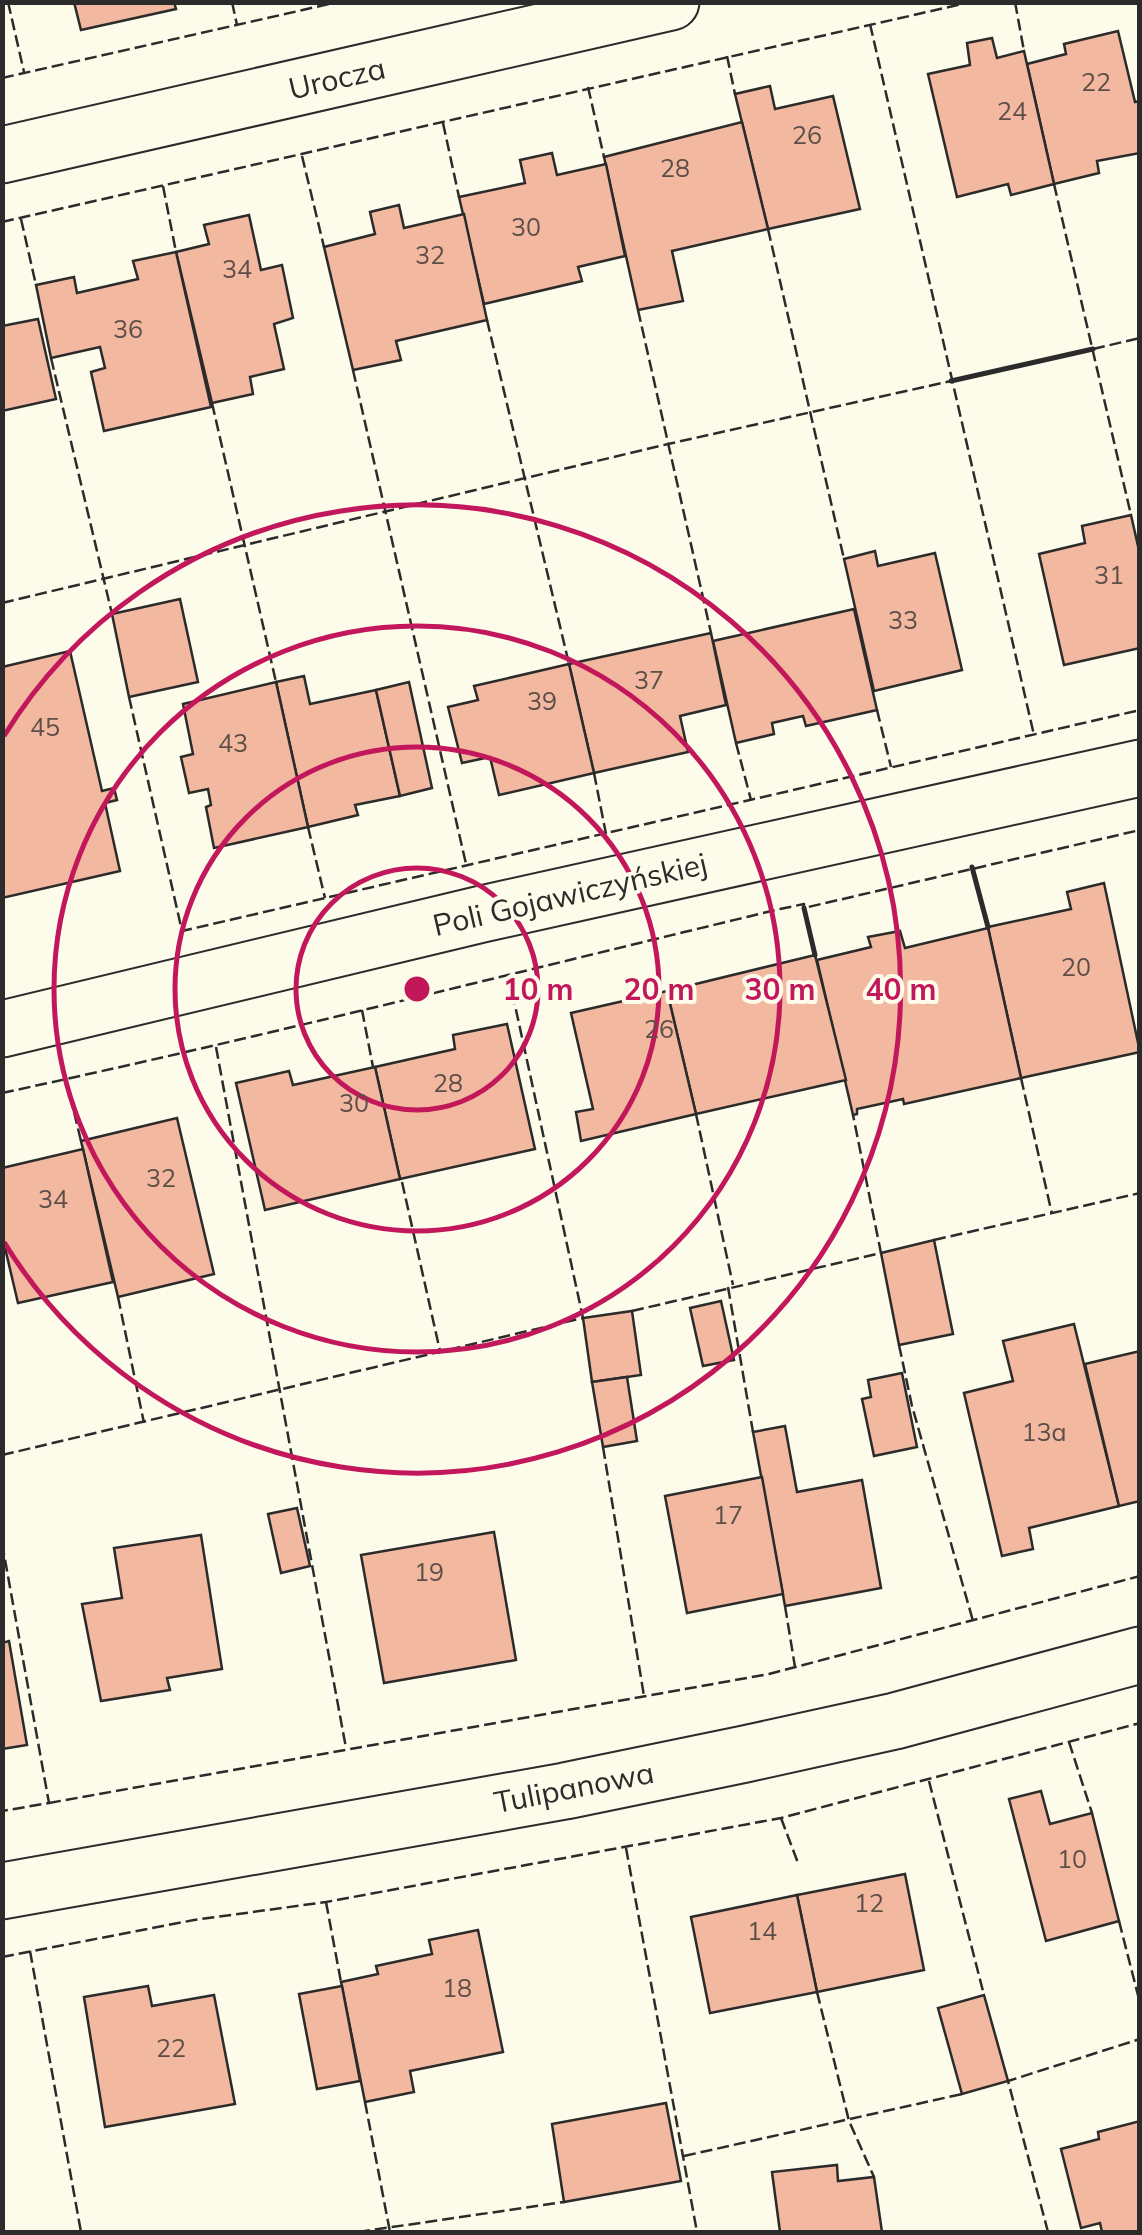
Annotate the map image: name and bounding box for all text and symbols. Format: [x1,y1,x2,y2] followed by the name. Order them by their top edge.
[285,48,389,108] street label: Urocza
[1081,66,1111,97] house number: 22
[997,95,1027,126] house number: 24
[792,119,822,150] house number: 26
[660,152,690,183] house number: 28
[511,211,541,242] house number: 30
[415,239,445,270] house number: 32
[222,253,252,284] house number: 34
[113,313,143,344] house number: 36
[1094,559,1124,590] house number: 31
[888,604,918,635] house number: 33
[634,664,664,695] house number: 37
[527,685,557,716] house number: 39
[30,711,60,742] house number: 45
[218,727,248,758] house number: 43
[429,844,710,944] street label: Poli Gojawiczyńskiej
[1061,951,1091,982] house number: 20
[502,970,574,1008] text: 10 m
[623,970,695,1008] text: 20 m
[744,970,816,1008] text: 30 m
[865,970,937,1008] text: 40 m
[399,971,435,1007] centre of rings
[644,1013,674,1044] house number: 26
[433,1067,463,1098] house number: 28
[339,1087,369,1118] house number: 30
[146,1162,176,1193] house number: 32
[38,1183,68,1214] house number: 34
[1021,1416,1067,1447] house number: 13a
[713,1499,743,1530] house number: 17
[414,1556,444,1587] house number: 19
[491,1753,657,1821] street label: Tulipanowa
[1057,1843,1087,1874] house number: 10
[854,1887,884,1918] house number: 12
[747,1915,777,1946] house number: 14
[442,1972,472,2003] house number: 18
[156,2032,186,2063] house number: 22

